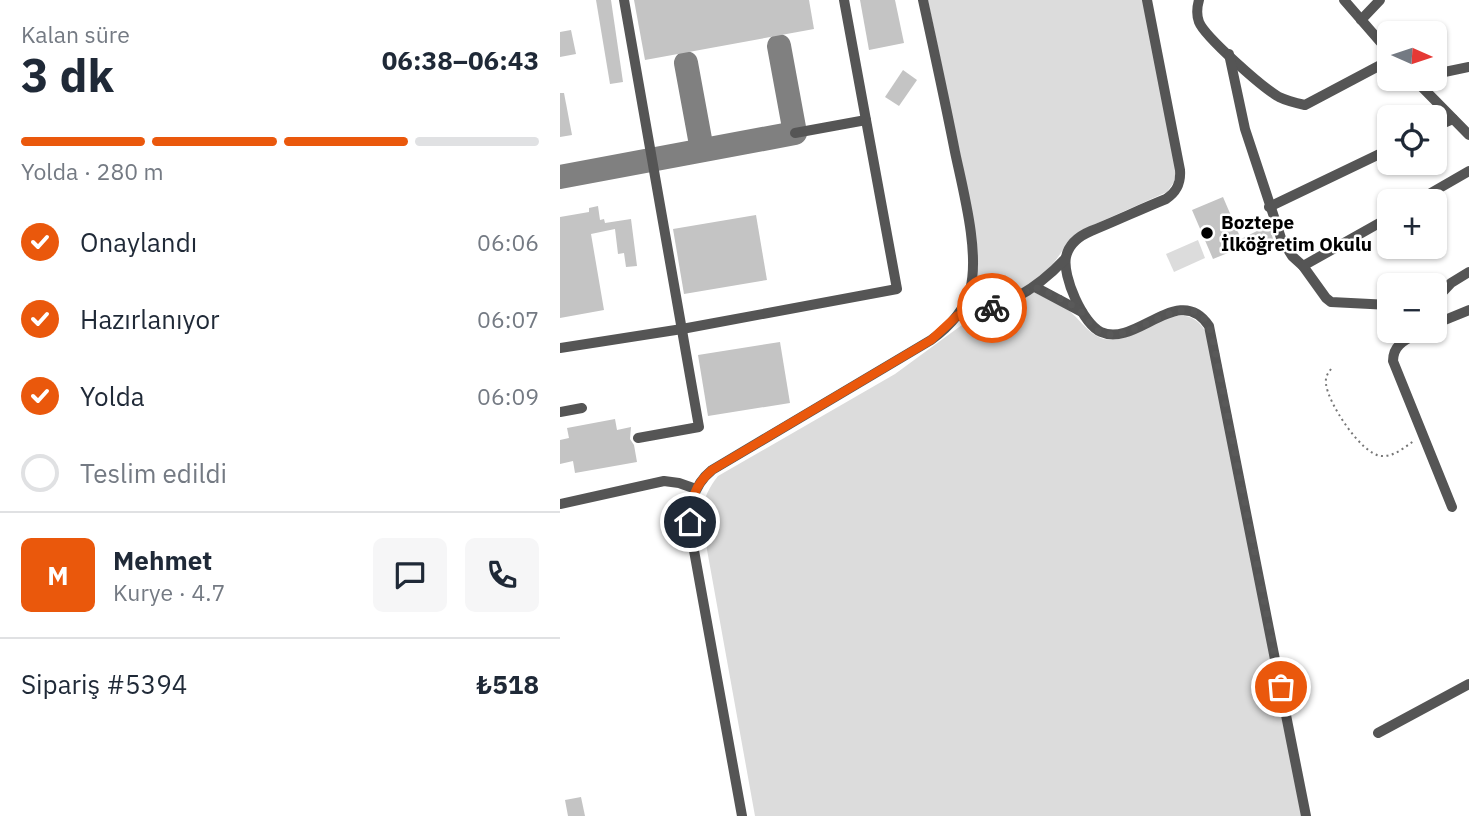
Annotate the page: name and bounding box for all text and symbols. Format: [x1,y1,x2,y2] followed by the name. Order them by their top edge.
[21,19,130,49] text: Kalan süre
[1377,21,1447,91] north arrow
[1377,21,1447,343] map controls
[382,43,539,77] text: 06:38–06:43
[21,45,114,105] text: 3 dk
[1377,105,1447,175] button: locate
[21,156,164,186] text: Yolda · 280 m
[1377,189,1447,259] button: +
[1221,210,1372,256] place label: Boztepe İlköğretim Okulu
[21,223,59,261] icon: check
[80,225,197,259] text: Onaylandı
[1199,225,1215,241] marker: Boztepe İlköğretim Okulu
[477,227,539,257] text: 06:06
[957,273,1027,343] courier
[1377,273,1447,343] button: −
[973,289,1011,327] icon: bike
[21,300,59,338] icon: check
[80,302,220,336] text: Hazırlanıyor
[477,304,539,334] text: 06:07
[21,377,59,415] icon: check
[80,379,145,413] text: Yolda
[477,381,539,411] text: 06:09
[80,456,227,490] text: Teslim edildi
[660,492,720,552] pin
[671,503,709,541] icon: home
[373,538,447,612] button: chat
[465,538,539,612] button: phone
[113,543,212,577] text: Mehmet
[47,558,69,592] text: M
[113,577,225,607] text: Kurye · 4.7
[1251,657,1311,717] pin
[21,667,187,701] text: Sipariş #5394
[476,667,539,701] text: ₺518
[1262,668,1300,706] icon: bag

